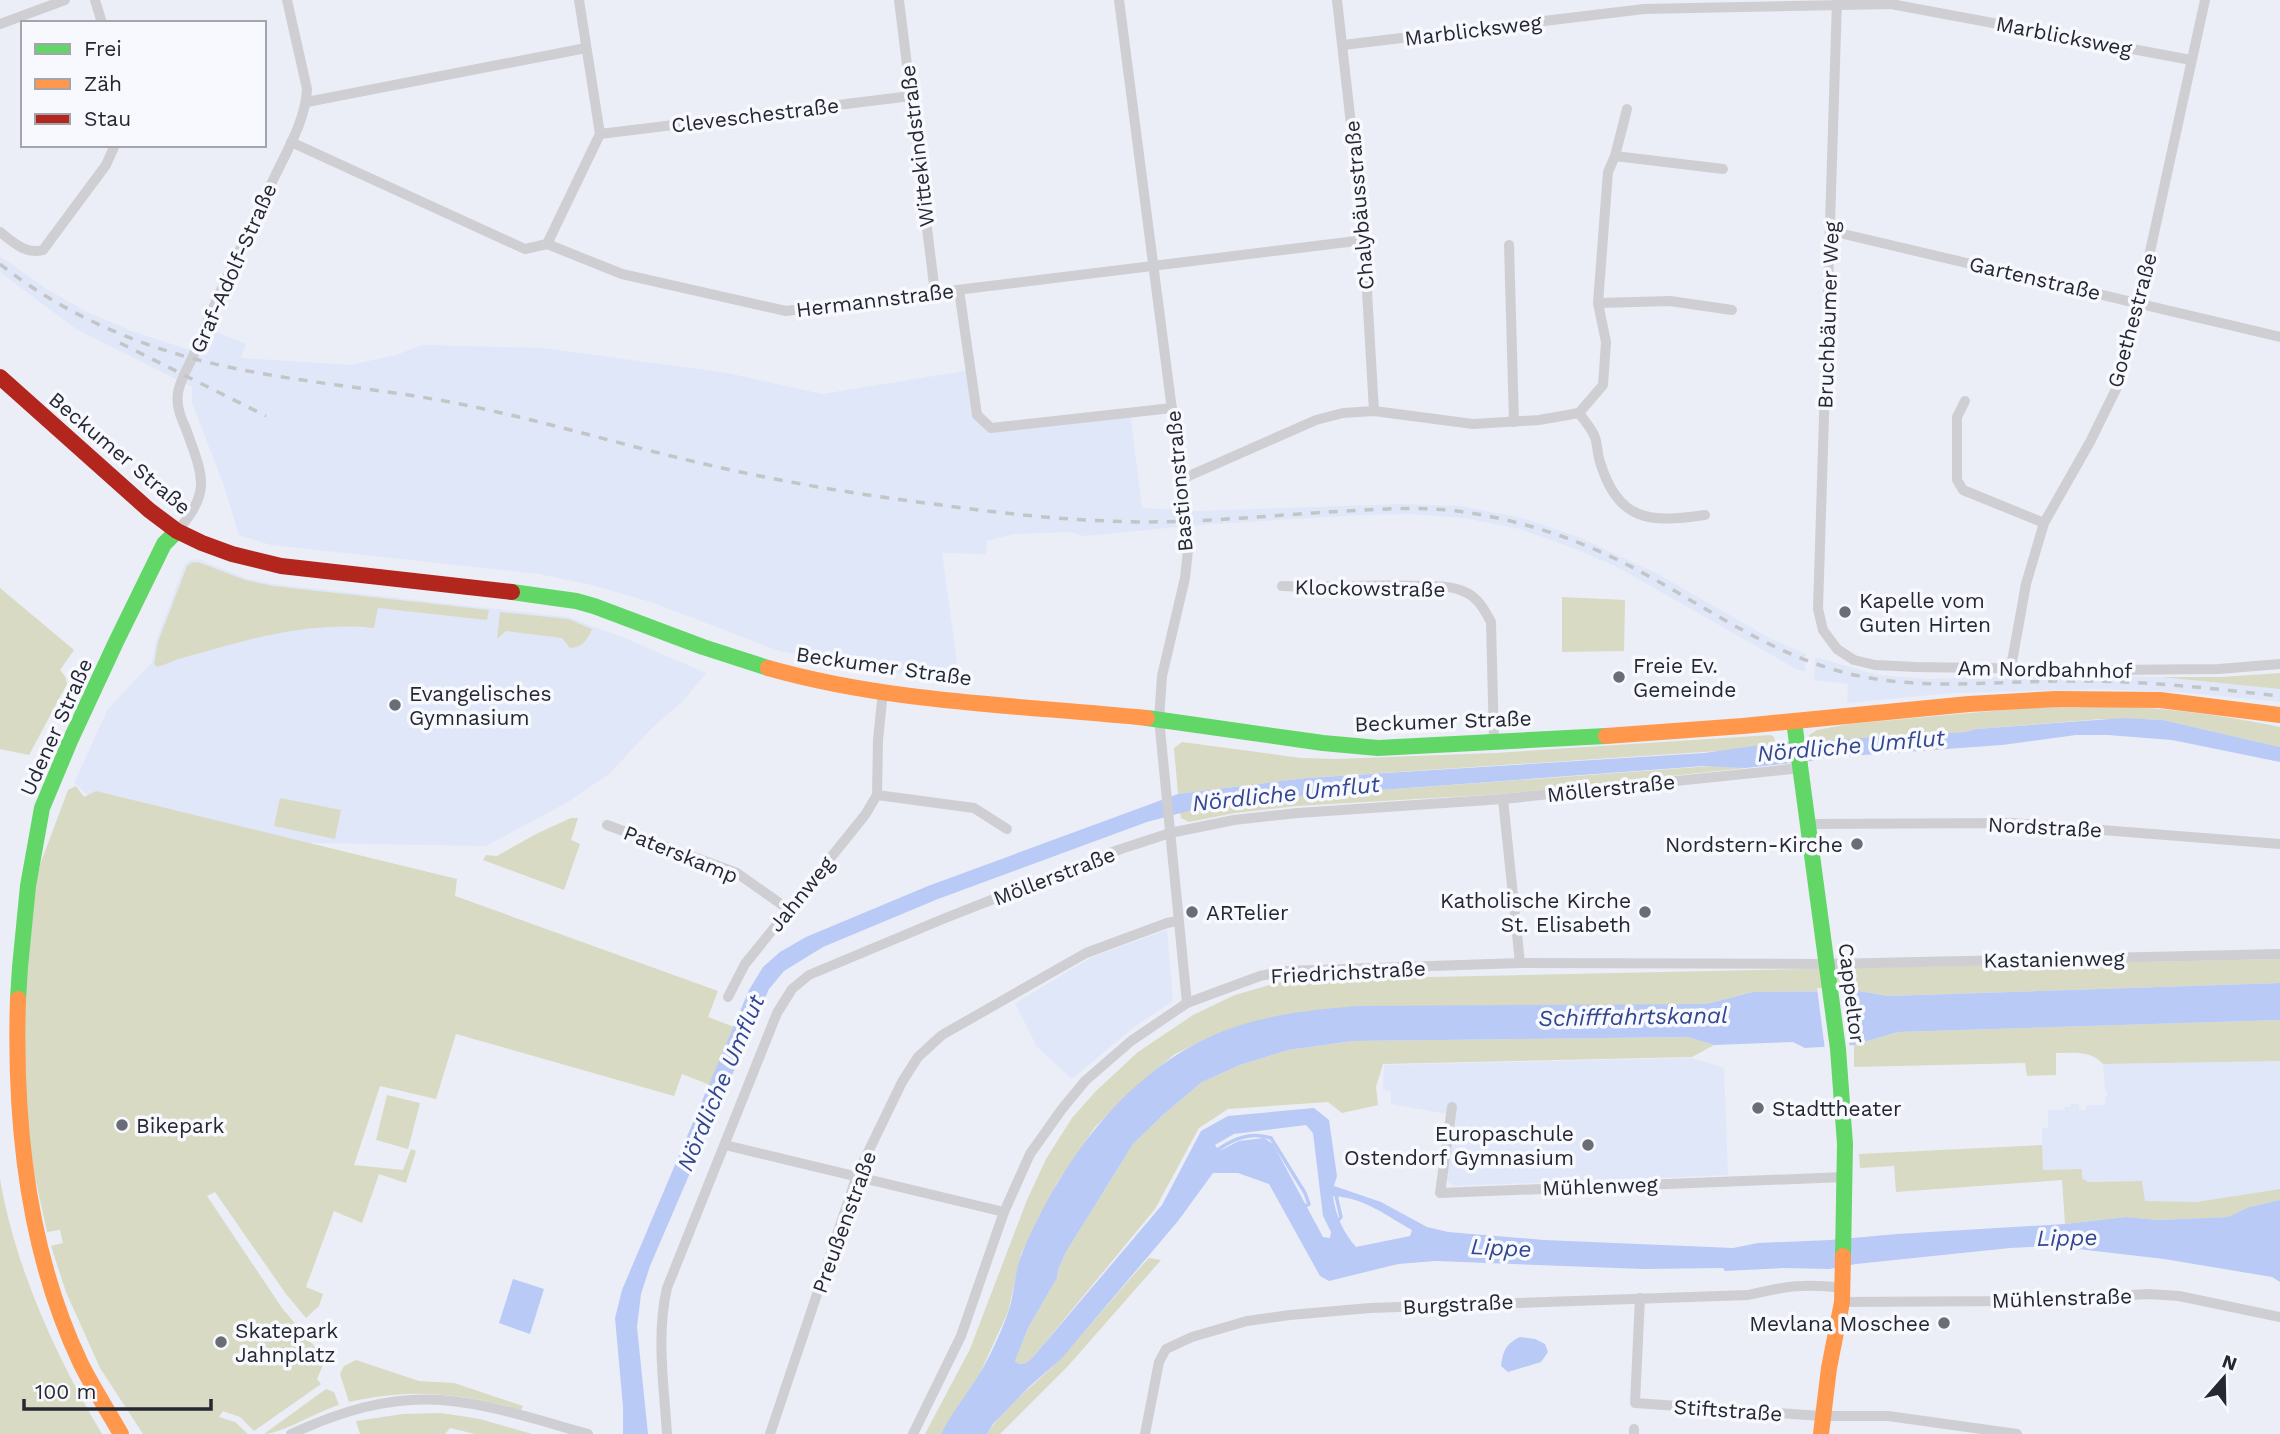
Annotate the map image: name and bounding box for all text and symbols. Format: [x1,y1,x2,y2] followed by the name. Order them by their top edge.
[1403,9,1544,51] street label: Marblicksweg
[1994,11,2135,62] street label: Marblicksweg
[21,21,266,147] legend
[84,36,122,61] text: Frei
[895,64,939,228] street label: Wittekindstraße
[84,71,122,96] text: Zäh
[670,92,840,138] street label: Cleveschestraße
[84,106,131,131] text: Stau
[1339,119,1379,291] street label: Chalybäusstraße
[184,179,282,357] street label: Graf-Adolf-Straße
[1812,220,1844,409] street label: Bruchbäumer Weg
[2102,250,2162,390] street label: Goethestraße
[1967,251,2103,305] street label: Gartenstraße
[795,278,955,322] street label: Hermannstraße
[44,386,196,520] street label: Beckumer Straße
[1160,409,1198,553] street label: Bastionstraße
[1294,574,1446,602] street label: Klockowstraße
[1859,588,1991,637] place label: Kapelle vom Guten Hirten
[1837,604,1853,620] marker: Kapelle vom Guten Hirten
[794,641,974,691] street label: Beckumer Straße
[1633,653,1736,702] place label: Freie Ev. Gemeinde
[15,654,97,800] street label: Udener Straße
[1957,655,2133,683] street label: Am Nordbahnhof
[1611,669,1627,685] marker: Freie Ev. Gemeinde
[409,681,552,730] place label: Evangelisches Gymnasium
[387,697,403,713] marker: Evangelisches Gymnasium
[1354,705,1532,737] street label: Beckumer Straße
[1756,724,1947,768] water label: Nördliche Umflut
[1546,769,1676,807] street label: Möllerstraße
[1191,771,1382,817] water label: Nördliche Umflut
[1987,812,2103,842] street label: Nordstraße
[620,820,742,888] street label: Paterskamp
[1665,832,1843,857] place label: Nordstern-Kirche
[1849,836,1865,852] marker: Nordstern-Kirche
[990,841,1118,911] street label: Möllerstraße
[763,851,839,937] street label: Jahnweg
[1440,888,1631,937] place label: Katholische Kirche St. Elisabeth
[1206,900,1289,925] place label: ARTelier
[1184,904,1200,920] marker: ARTelier
[1637,904,1653,920] marker: Katholische Kirche St. Elisabeth
[1833,941,1871,1045] street label: Cappeltor
[1983,945,2126,973] street label: Kastanienweg
[1270,955,1426,989] street label: Friedrichstraße
[672,990,771,1175] water label: Nördliche Umflut
[1538,1002,1728,1032] water label: Schifffahrtskanal
[1772,1096,1902,1121] place label: Stadttheater
[1750,1100,1766,1116] marker: Stadttheater
[136,1113,225,1138] place label: Bikepark
[114,1117,130,1133] marker: Bikepark
[1344,1121,1574,1170] place label: Europaschule Ostendorf Gymnasium
[1580,1137,1596,1153] marker: Europaschule Ostendorf Gymnasium
[807,1148,881,1296] street label: Preußenstraße
[1542,1171,1659,1201] street label: Mühlenweg
[2036,1224,2098,1252] water label: Lippe
[1470,1233,1532,1263] water label: Lippe
[1991,1283,2133,1313] street label: Mühlenstraße
[1402,1289,1514,1319] street label: Burgstraße
[1749,1311,1930,1336] place label: Mevlana Moschee
[1936,1315,1952,1331] marker: Mevlana Moschee
[235,1318,338,1367] place label: Skatepark Jahnplatz
[213,1334,229,1350] marker: Skatepark Jahnplatz
[2189,1343,2259,1413] north arrow
[2219,1349,2240,1376] text: N
[24,1368,212,1412] scale bar
[35,1379,97,1404] text: 100 m
[1673,1394,1783,1426] street label: Stiftstraße

